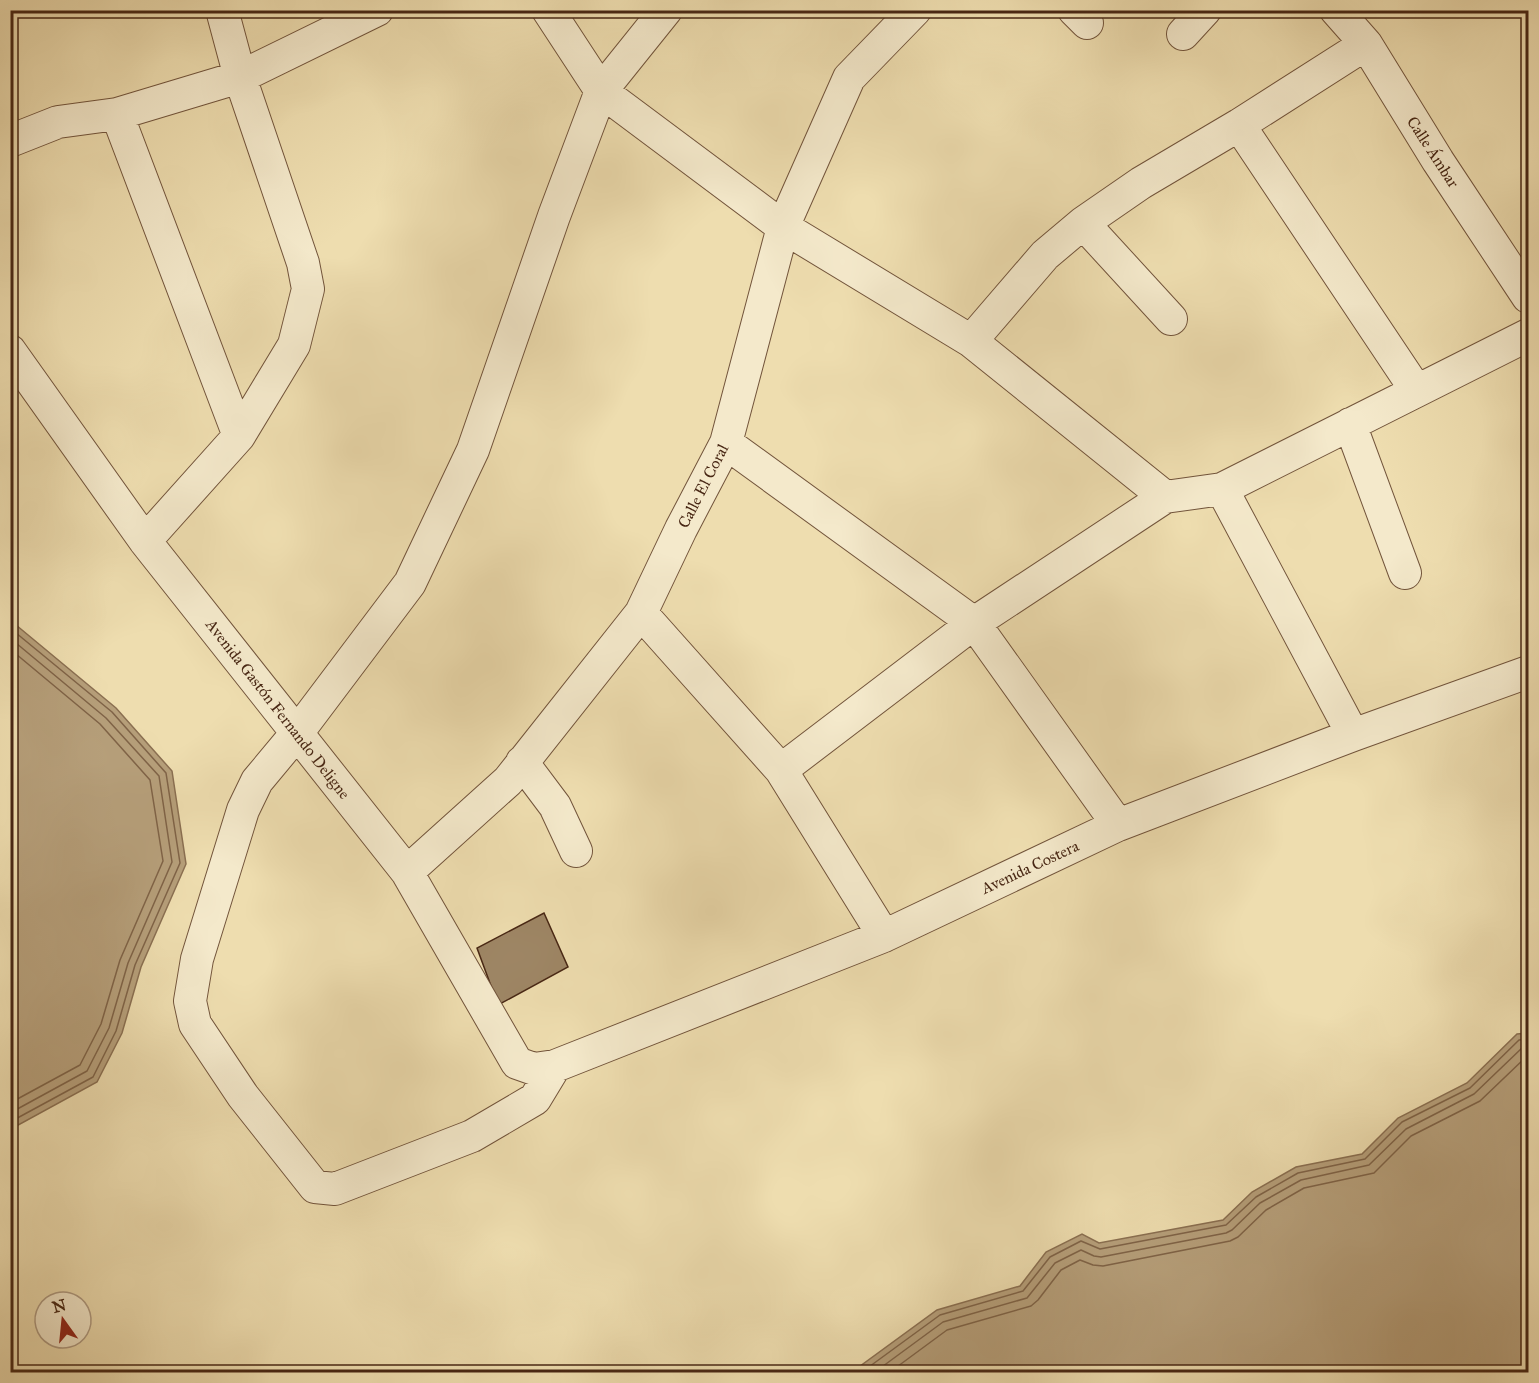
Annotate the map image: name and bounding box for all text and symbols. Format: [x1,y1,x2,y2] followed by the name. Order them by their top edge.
[1403,112,1464,191] street label: Calle Ámbar
[674,440,733,531] street label: Calle El Coral
[200,614,354,804] street label: Avenida Gastón Fernando Deligne
[977,836,1082,898] street label: Avenida Costera
[33,1290,93,1350] north arrow
[50,1295,69,1317] text: N

